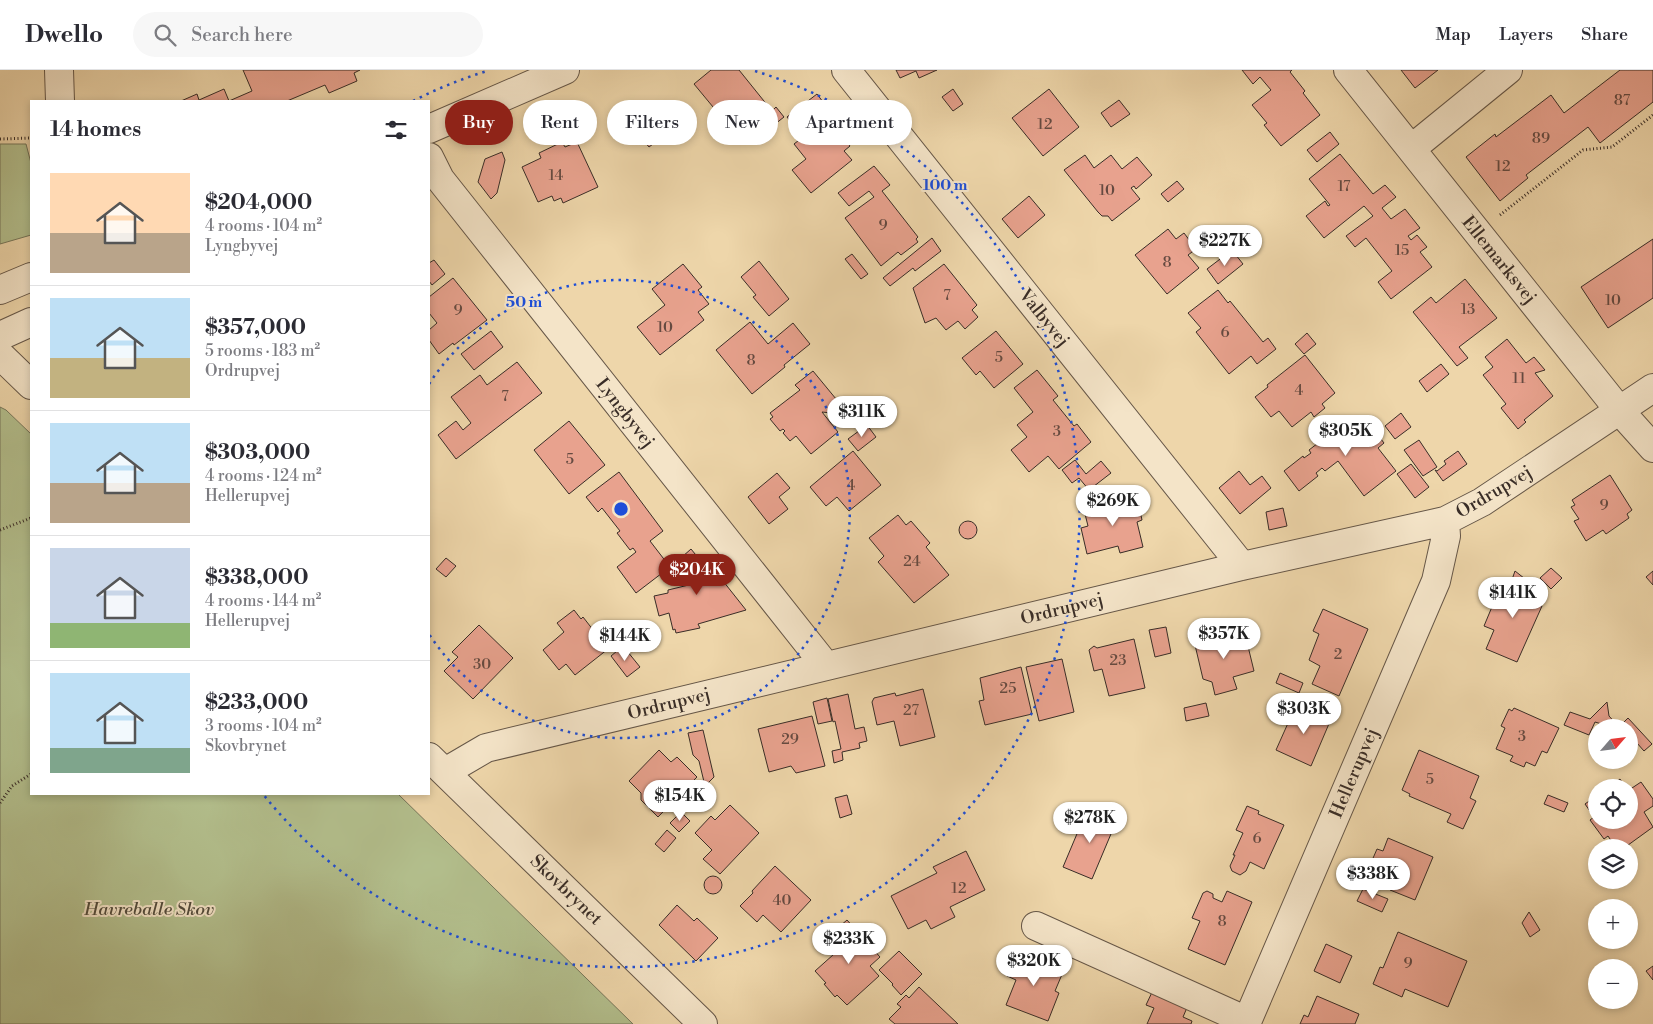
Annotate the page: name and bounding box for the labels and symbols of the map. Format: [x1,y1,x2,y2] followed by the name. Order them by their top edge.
[1614,91,1631,110] house number: 87
[1037,115,1053,134] house number: 12
[1532,129,1550,148] house number: 89
[1495,157,1511,176] house number: 12
[549,166,563,185] house number: 14
[923,176,968,195] text: 100 m
[1337,177,1351,196] house number: 17
[1099,181,1115,200] house number: 10
[1456,211,1542,309] street label: Ellemarksvej
[878,216,888,235] house number: 9
[1190,224,1260,267] pin: $227K
[1395,241,1409,260] house number: 15
[1162,253,1172,272] house number: 8
[1013,283,1074,352] street label: Valbyvej
[943,286,951,305] house number: 7
[1605,291,1621,310] house number: 10
[506,293,542,312] text: 50 m
[1461,300,1475,319] house number: 13
[453,301,463,320] house number: 9
[657,318,673,337] house number: 10
[1220,323,1230,342] house number: 6
[995,348,1003,367] house number: 5
[746,351,756,370] house number: 8
[1512,369,1526,388] house number: 11
[590,373,660,453] street label: Lyngbyvej
[1295,381,1304,400] house number: 4
[501,387,509,406] house number: 7
[827,396,897,438] pin: $311K
[1311,414,1381,457] pin: $305K
[1053,422,1061,441] house number: 3
[566,450,574,469] house number: 5
[1452,460,1536,524] street label: Ordrupvej
[847,476,856,495] house number: 4
[1078,484,1148,527] pin: $269K
[1599,496,1609,515] house number: 9
[612,500,630,518] centre of rings
[903,552,921,571] house number: 24
[662,554,732,596] pin: $204K
[1478,576,1548,619] pin: $141K
[1018,588,1106,630] street label: Ordrupvej
[1189,618,1259,660] pin: $357K
[590,620,660,662] pin: $144K
[1334,645,1342,664] house number: 2
[1110,651,1126,670] house number: 23
[473,655,491,674] house number: 30
[1000,679,1016,698] house number: 25
[625,683,713,725] street label: Ordrupvej
[1269,692,1339,735] pin: $303K
[903,701,919,720] house number: 27
[1588,719,1638,769] north arrow
[1325,724,1383,822] street label: Hellerupvej
[1518,727,1526,746] house number: 3
[781,730,799,749] house number: 29
[1426,770,1434,789] house number: 5
[645,780,715,822] pin: $154K
[1055,802,1125,844] pin: $278K
[1252,829,1262,848] house number: 6
[525,850,607,931] street label: Skovbrynet
[1338,858,1408,900] pin: $338K
[951,879,967,898] house number: 12
[773,891,791,910] house number: 40
[83,898,214,921] park label: Havreballe Skov
[1217,912,1227,931] house number: 8
[814,922,884,965] pin: $233K
[999,944,1069,987] pin: $320K
[1403,954,1413,973] house number: 9

